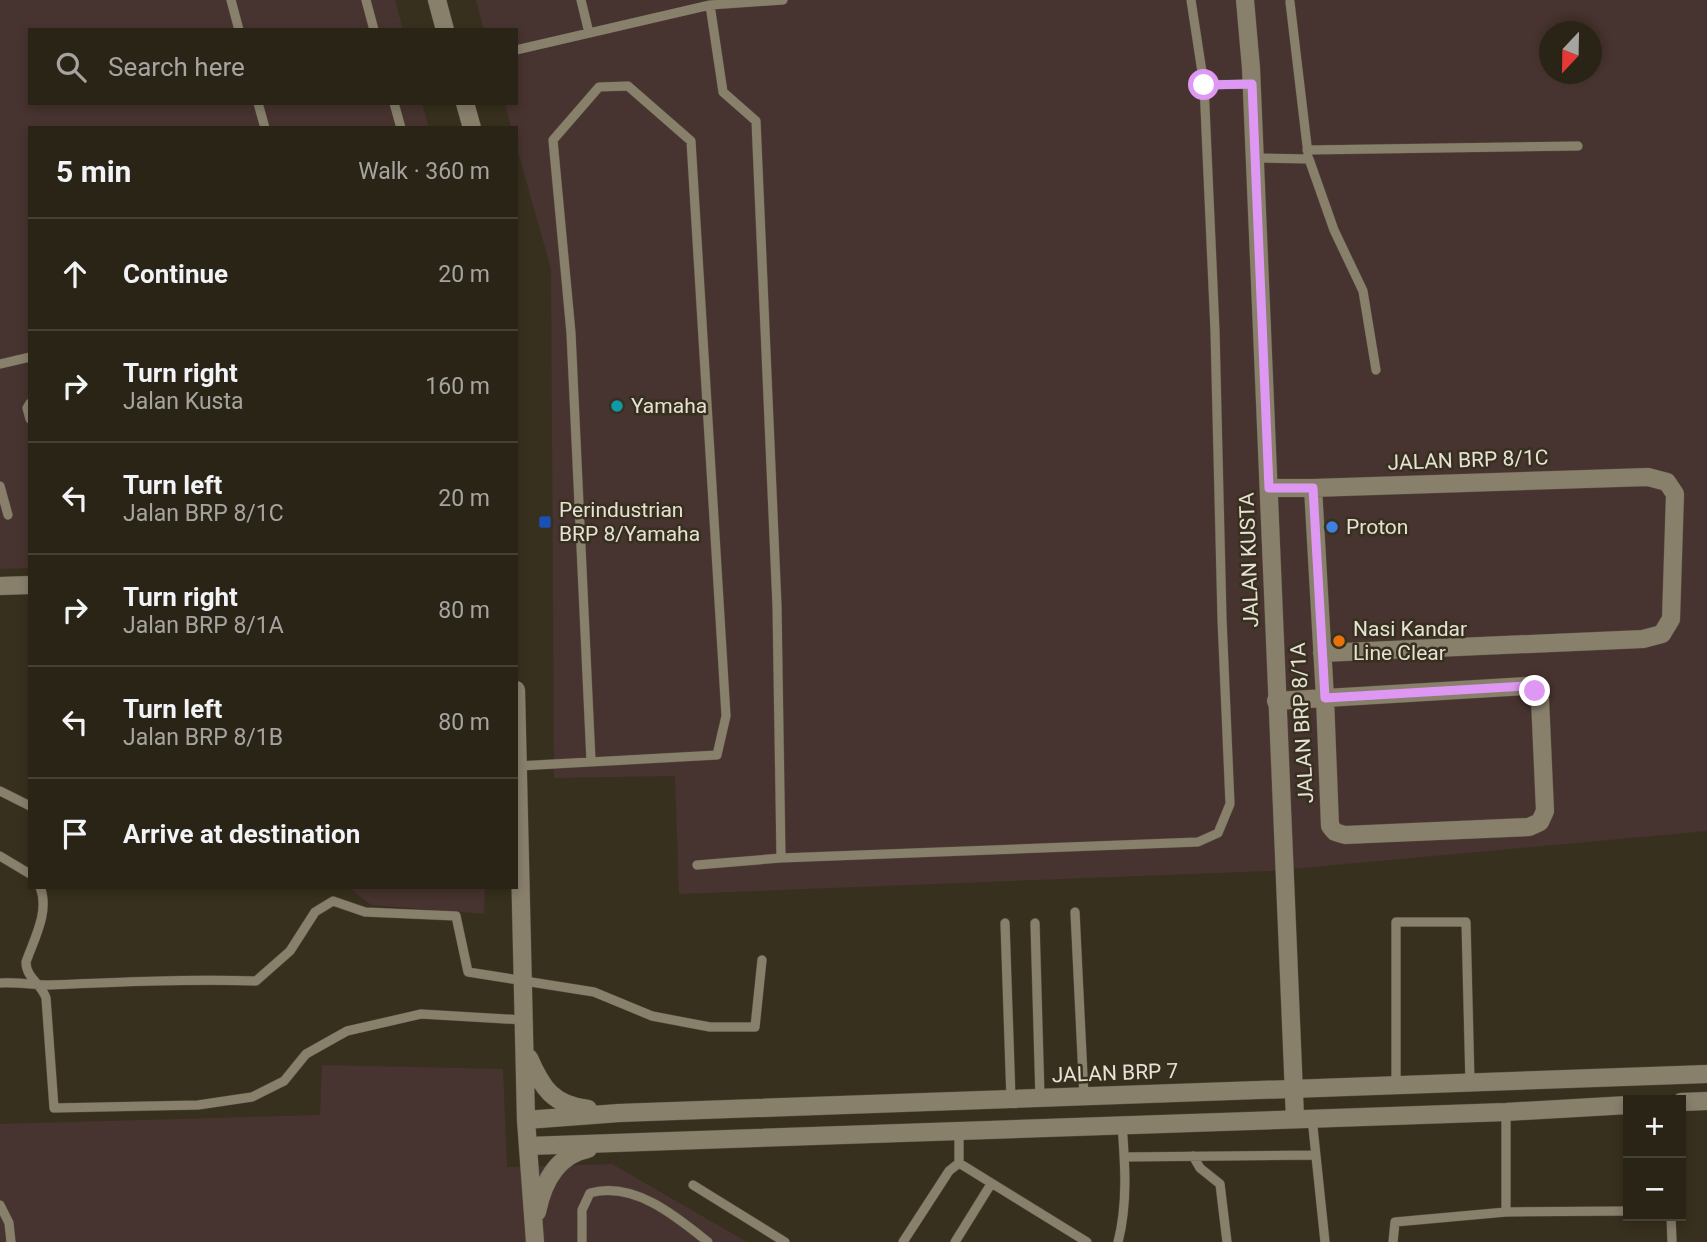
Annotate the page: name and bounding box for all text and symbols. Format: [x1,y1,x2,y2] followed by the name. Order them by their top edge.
[1539,21,1602,84] north arrow
[28,28,518,105] search box
[52,48,90,86] icon: search
[108,52,245,82] text: Search here
[1188,69,1219,100] route start
[56,154,131,189] text: 5 min
[358,158,490,185] text: Walk · 360 m
[56,255,94,293] icon: ahead
[123,259,228,289] text: Continue
[438,261,490,288] text: 20 m
[123,358,238,388] text: Turn right
[56,367,94,405] icon: right
[425,373,490,400] text: 160 m
[123,388,243,415] text: Jalan Kusta
[631,394,707,418] place label: Yamaha
[609,398,625,414] marker: Yamaha
[1387,445,1549,475] street label: JALAN BRP 8/1C
[123,470,222,500] text: Turn left
[56,479,94,517] icon: left
[438,485,490,512] text: 20 m
[1235,492,1263,628] street label: JALAN KUSTA
[559,498,700,546] place label: Perindustrian BRP 8/Yamaha
[123,500,284,527] text: Jalan BRP 8/1C
[537,514,553,530] marker: Perindustrian BRP 8/Yamaha
[1346,515,1408,539] place label: Proton
[1324,519,1340,535] marker: Proton
[123,582,238,612] text: Turn right
[56,591,94,629] icon: right
[438,597,490,624] text: 80 m
[123,612,284,639] text: Jalan BRP 8/1A
[1353,617,1467,665] place label: Nasi Kandar Line Clear
[1331,633,1347,649] marker: Nasi Kandar Line Clear
[1286,642,1318,804] street label: JALAN BRP 8/1A
[1519,675,1550,706] route end
[123,694,222,724] text: Turn left
[56,703,94,741] icon: left
[438,709,490,736] text: 80 m
[123,724,283,751] text: Jalan BRP 8/1B
[56,815,94,853] icon: arrive
[123,819,360,849] text: Arrive at destination
[1051,1059,1179,1087] street label: JALAN BRP 7
[1623,1095,1686,1221] map controls
[1623,1095,1686,1158] button: +
[1623,1158,1686,1221] button: −

